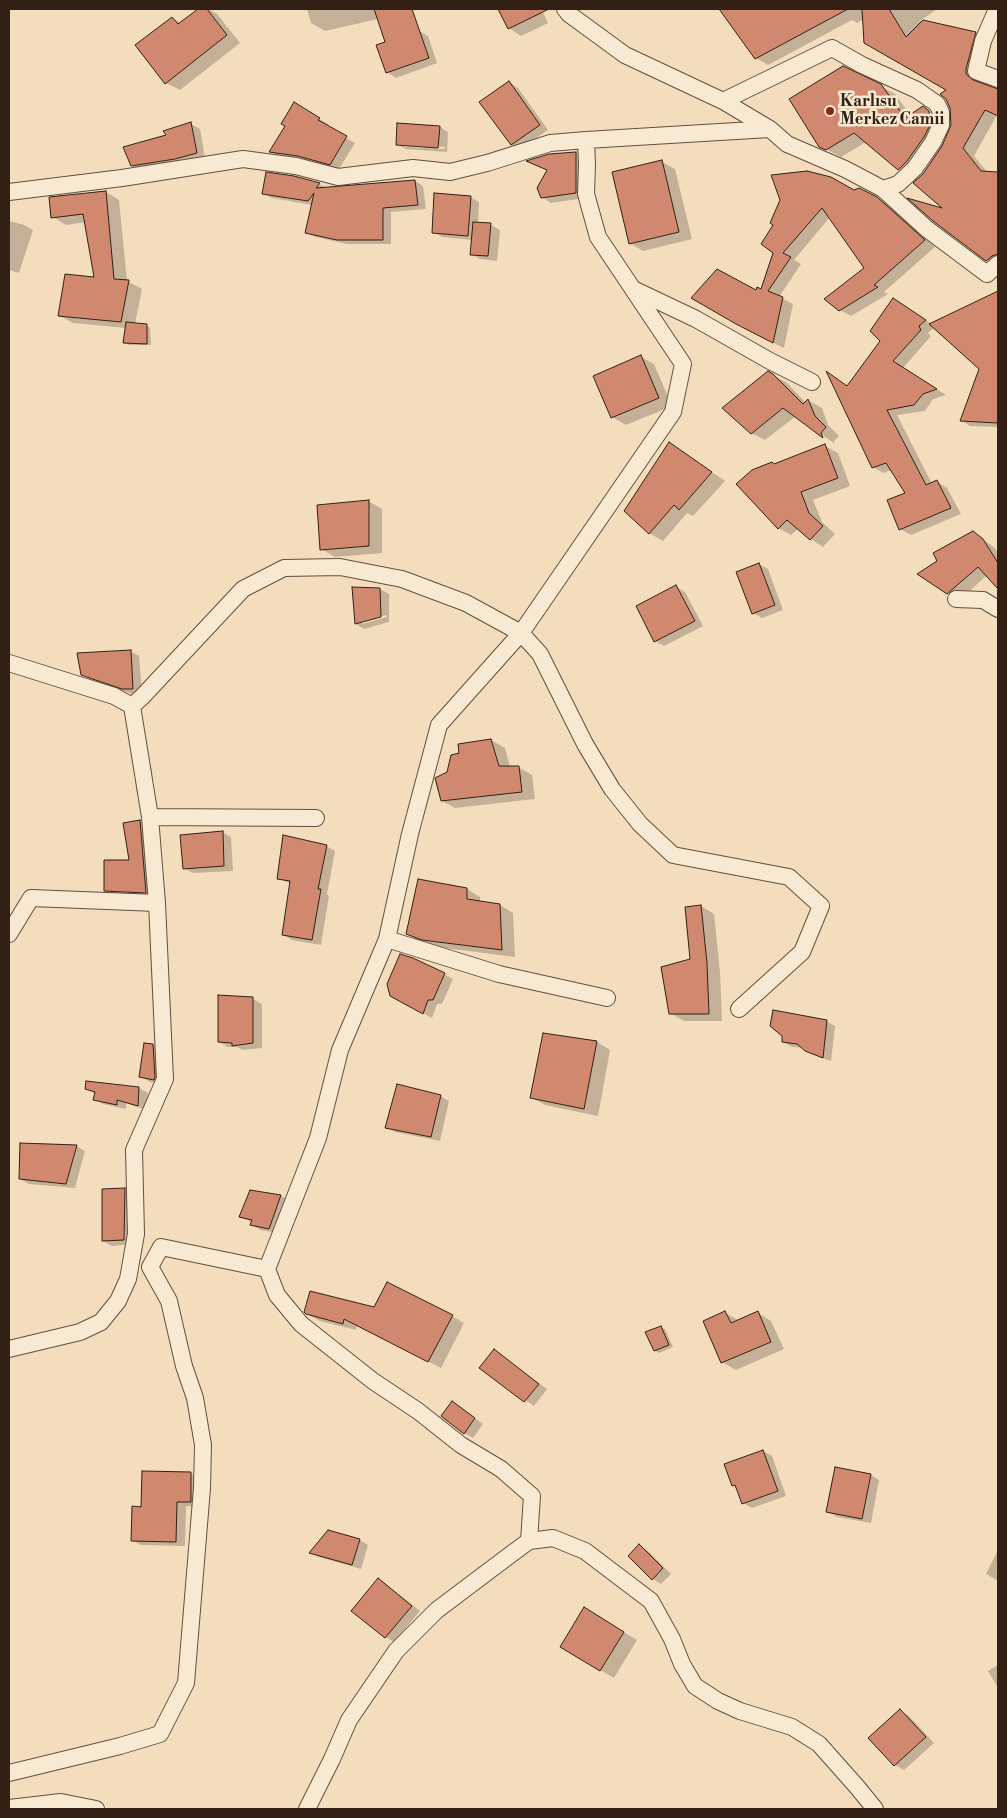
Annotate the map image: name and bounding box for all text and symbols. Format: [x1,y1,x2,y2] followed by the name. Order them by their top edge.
[840,92,944,130] place label: Karlısu Merkez Camii
[824,105,836,117] marker: Karlısu Merkez Camii

